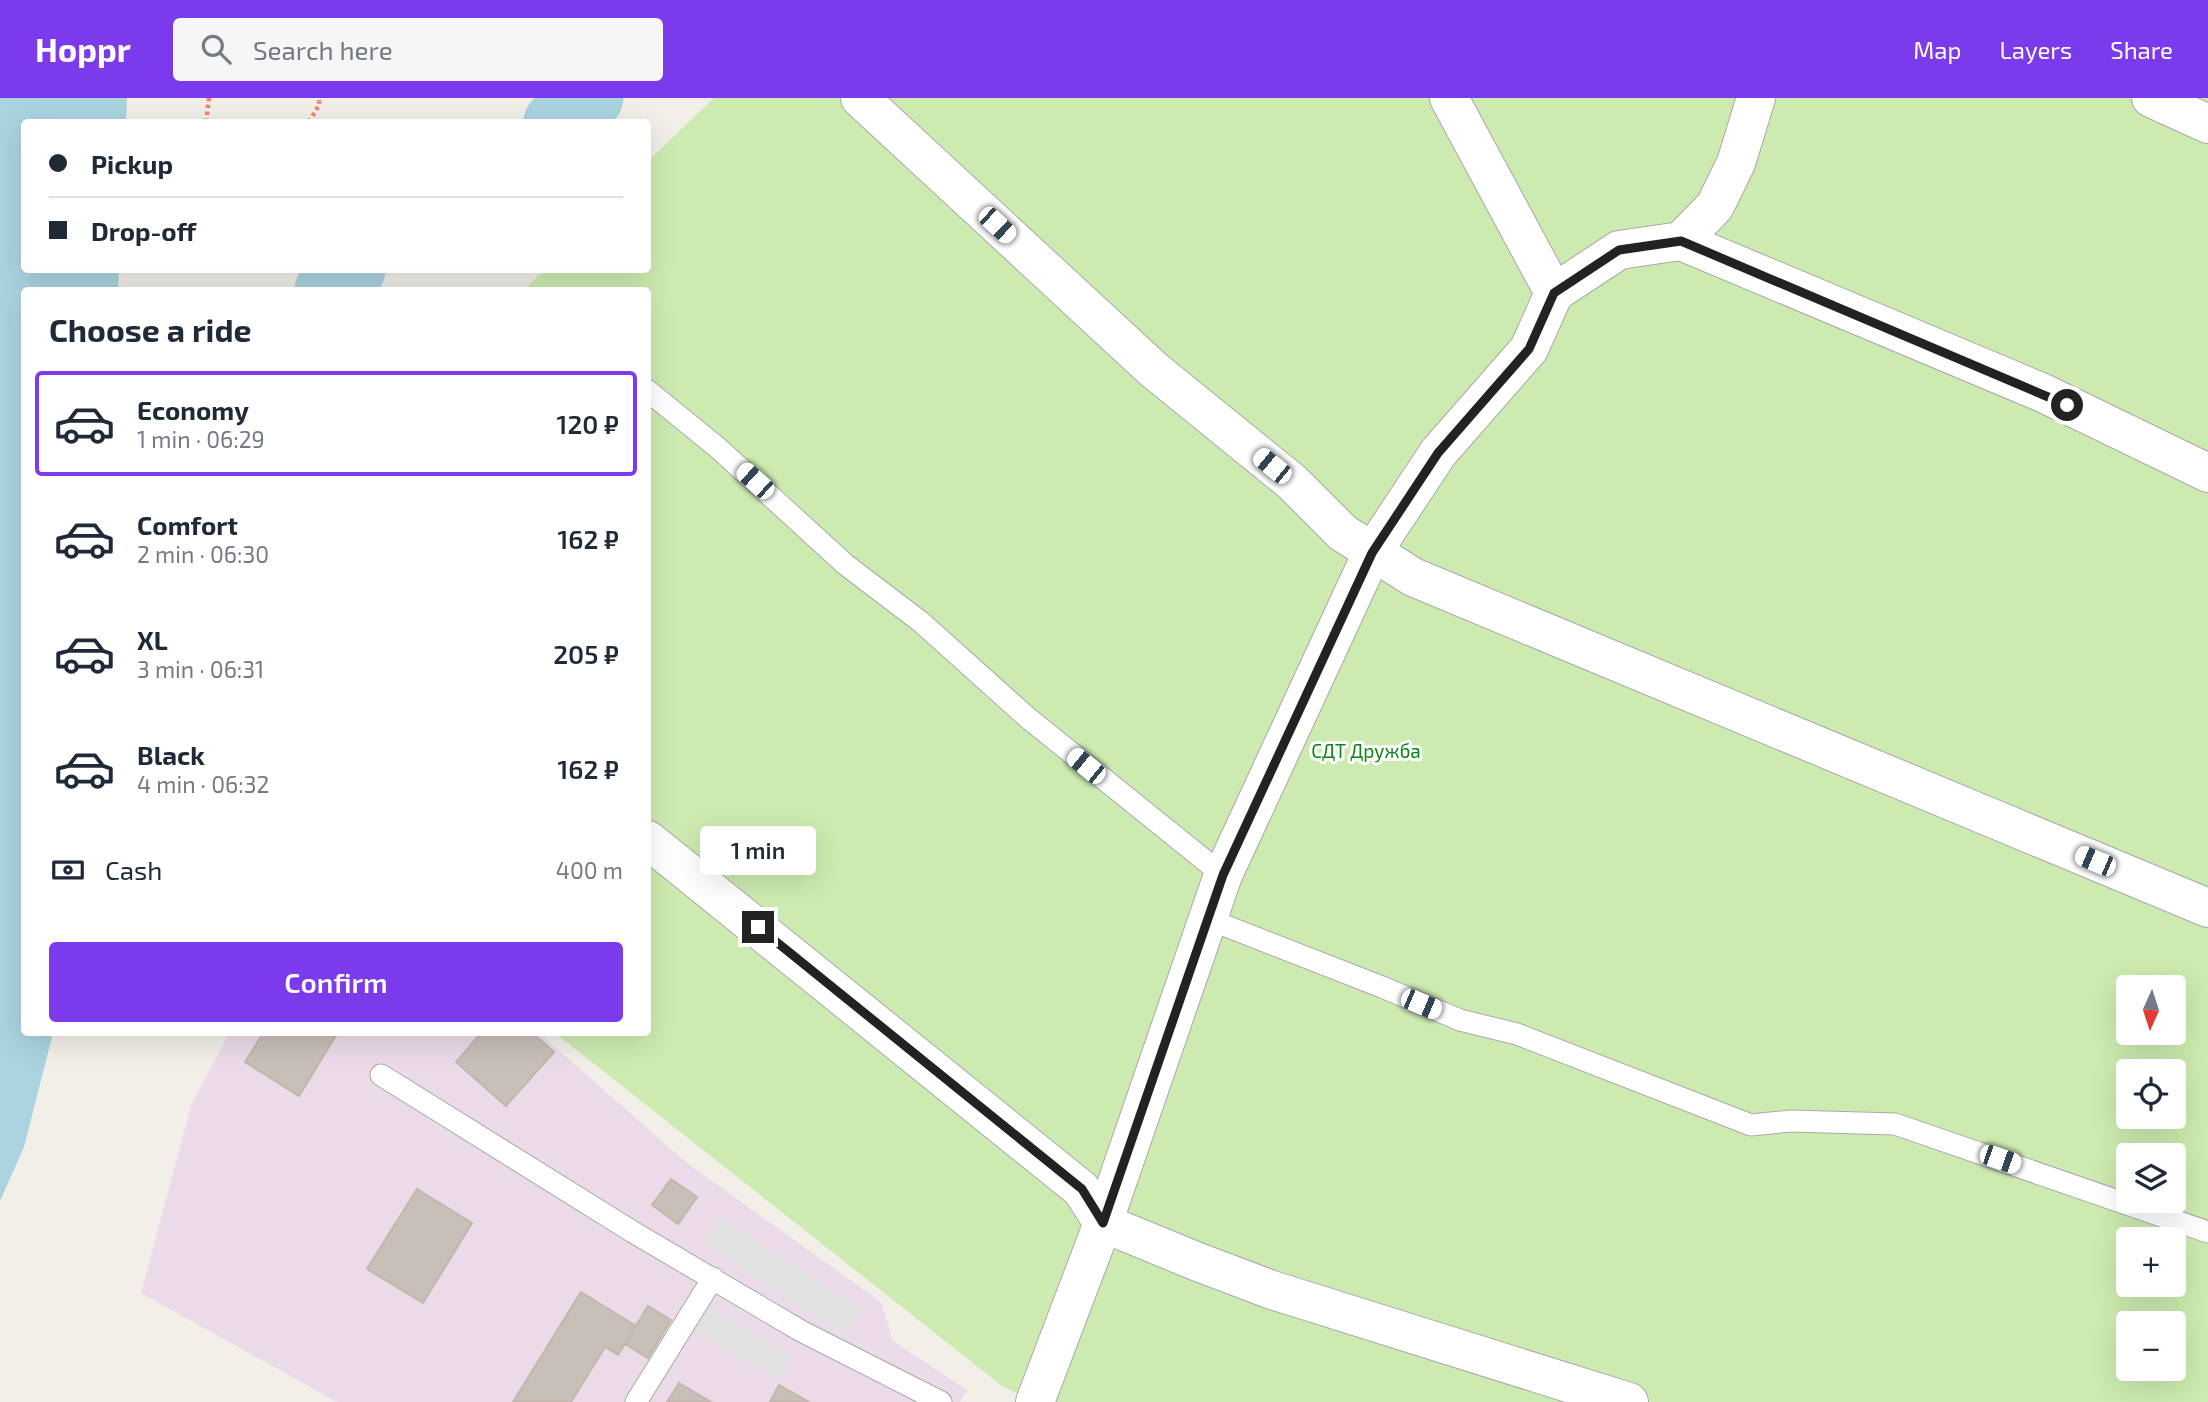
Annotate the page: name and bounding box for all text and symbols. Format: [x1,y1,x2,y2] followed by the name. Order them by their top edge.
[173,18,663,81] search box
[35,29,131,69] text: Hoppr
[197,30,235,68] icon: search
[253,34,393,65] text: Search here
[1913,35,1961,64] text: Map
[1999,35,2072,64] text: Layers
[2110,35,2173,64] text: Share
[91,148,173,179] text: Pickup
[975,203,1020,247] car
[91,215,196,246] text: Drop-off
[49,310,252,348] text: Choose a ride
[2051,389,2083,421] route start
[53,392,116,455] icon: car
[137,394,249,425] text: Economy
[557,408,619,439] text: 120 ₽
[137,425,265,453] text: 1 min · 06:29
[1250,445,1295,487] car
[733,459,778,503] car
[53,507,116,570] icon: car
[137,509,238,540] text: Comfort
[557,523,619,554] text: 162 ₽
[137,540,269,568] text: 2 min · 06:30
[53,622,116,685] icon: car
[137,624,168,655] text: XL
[553,638,619,669] text: 205 ₽
[137,655,264,683] text: 3 min · 06:31
[53,737,116,800] icon: car
[137,739,205,770] text: Black
[1311,739,1421,763] park label: СДТ Дружба
[1064,745,1109,787] car
[557,753,619,784] text: 162 ₽
[137,770,269,798] text: 4 min · 06:32
[700,826,816,874] callout: 1 min
[731,836,785,864] text: 1 min
[2072,843,2119,879] car
[49,851,87,889] icon: cash
[105,854,162,885] text: Cash
[556,856,623,884] text: 400 m
[742,911,774,943] route end
[49,942,623,1022] button: Confirm
[2116,975,2186,1045] north arrow
[2116,975,2186,1381] map controls
[1398,986,1445,1022] car
[2116,1059,2186,1129] button: locate
[1977,1142,2024,1176] car
[2116,1143,2186,1213] button: layers
[2116,1227,2186,1297] button: +
[2116,1311,2186,1381] button: −

